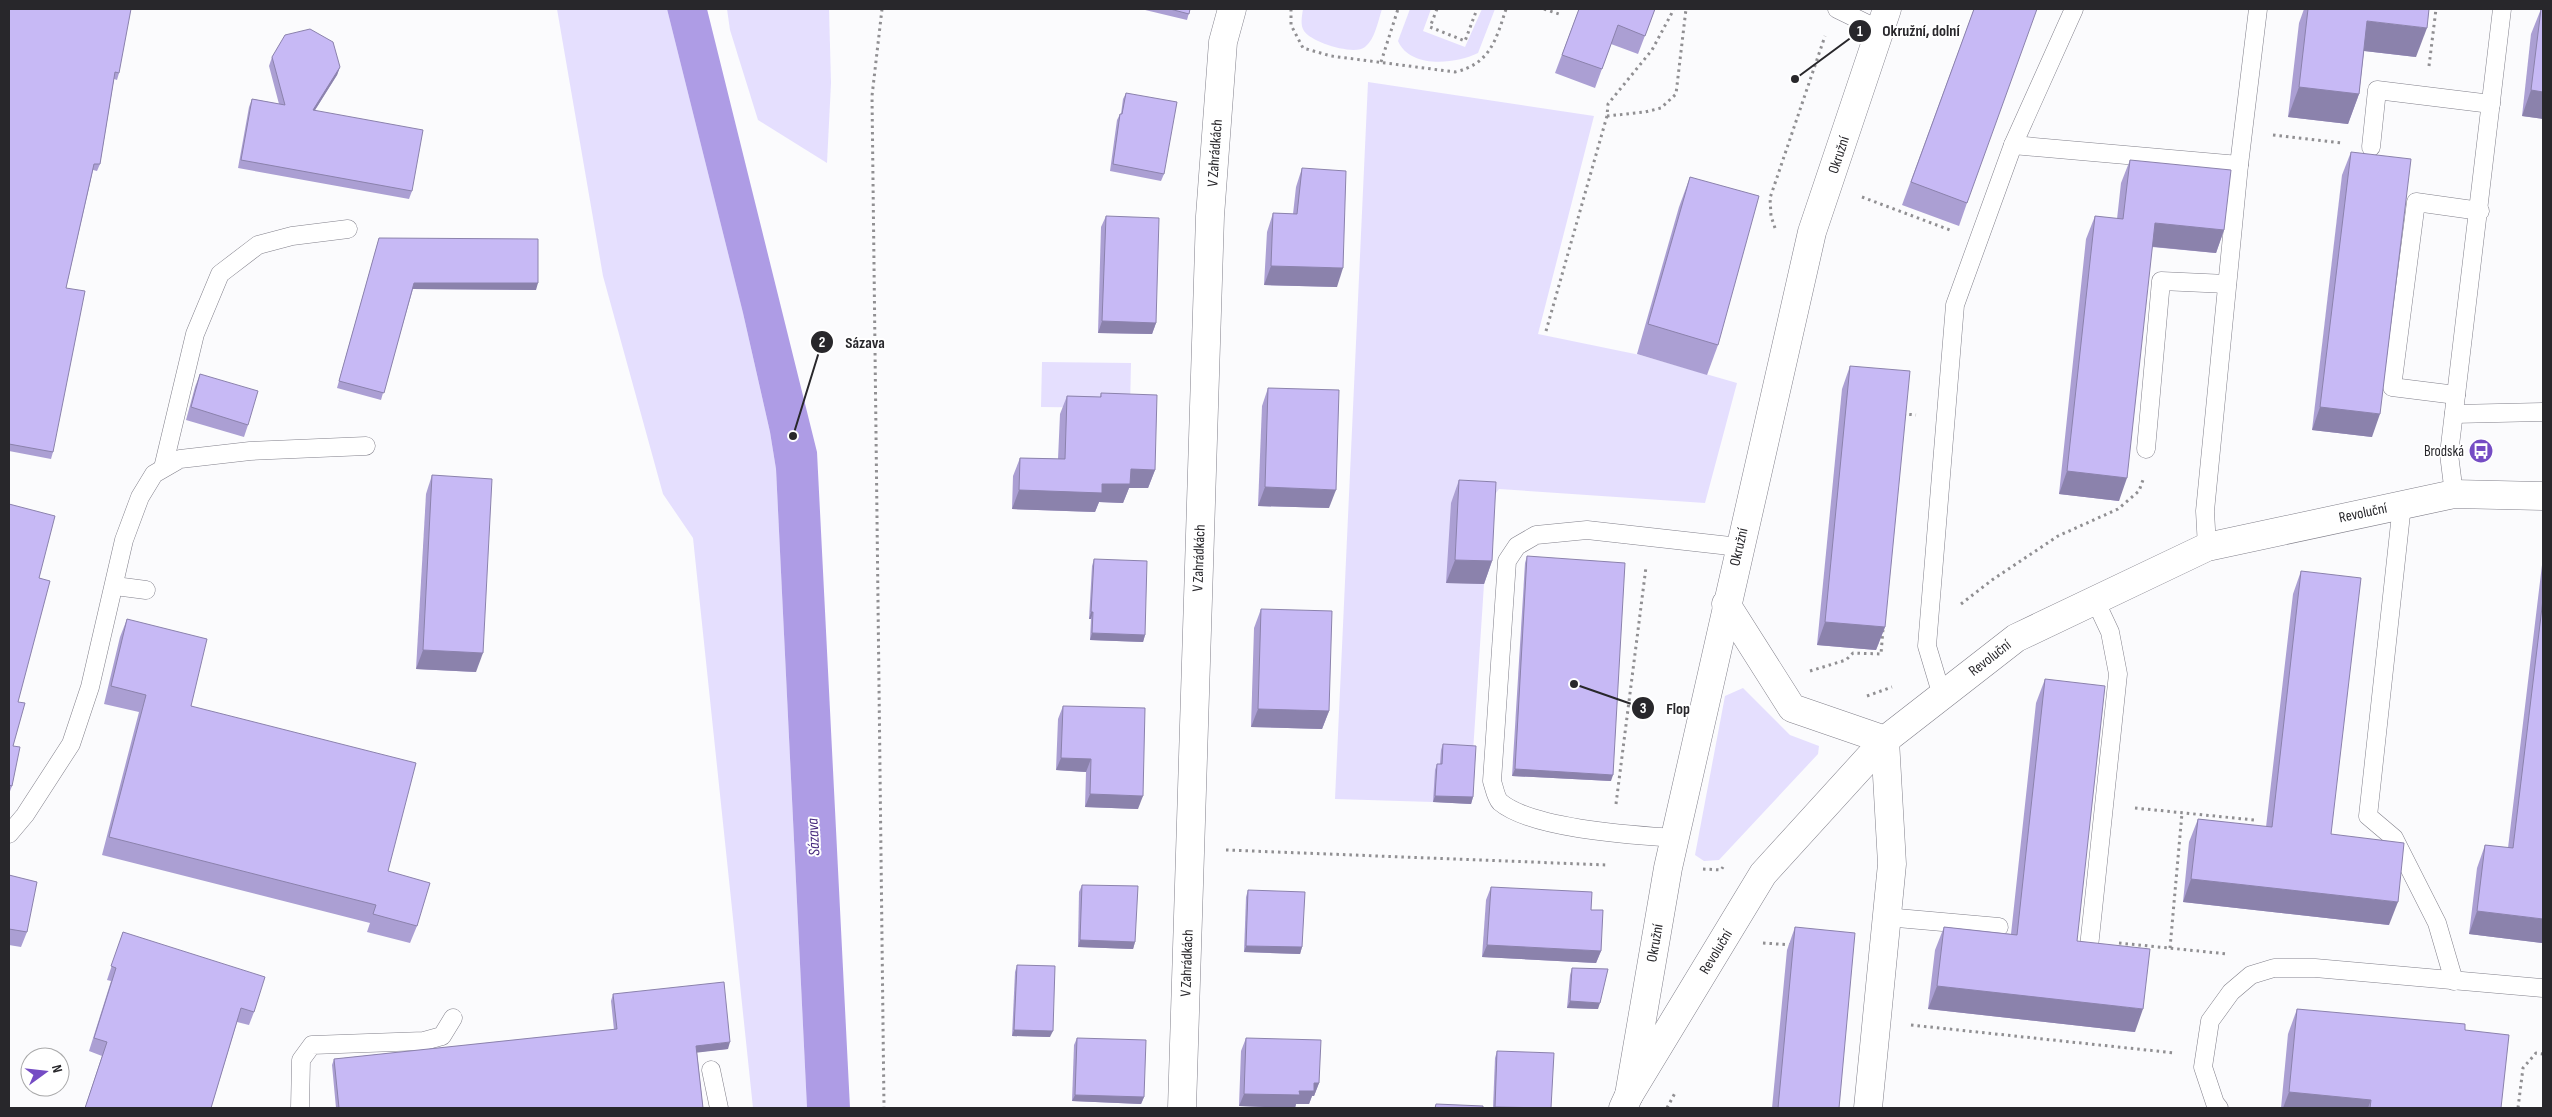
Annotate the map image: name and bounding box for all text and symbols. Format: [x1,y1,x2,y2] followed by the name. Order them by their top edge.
[1847,15,1970,46] callout: Okružní, dolní
[1857,22,1863,41] text: 1
[1882,22,1960,41] text: Okružní, dolní
[1203,119,1227,187] street label: V Zahrádkách
[1824,134,1854,176] street label: Okružní
[810,326,894,357] callout: Sázava
[819,333,825,352] text: 2
[845,334,885,353] text: Sázava
[2468,438,2494,464] bus stop icon: Brodská
[2424,442,2464,461] place label: Brodská
[2337,499,2389,527] street label: Revoluční
[1188,524,1210,592] street label: V Zahrádkách
[1725,526,1753,568] street label: Okružní
[1965,635,2015,680] street label: Revoluční
[1631,692,1699,723] callout: Flop
[1640,699,1647,718] text: 3
[1666,700,1690,719] text: Flop
[804,817,824,856] water label: Sázava
[1642,922,1668,964] street label: Okružní
[1695,926,1737,978] street label: Revoluční
[1176,929,1198,997] street label: V Zahrádkách
[20,1047,70,1097] north arrow
[48,1063,66,1075] text: N

